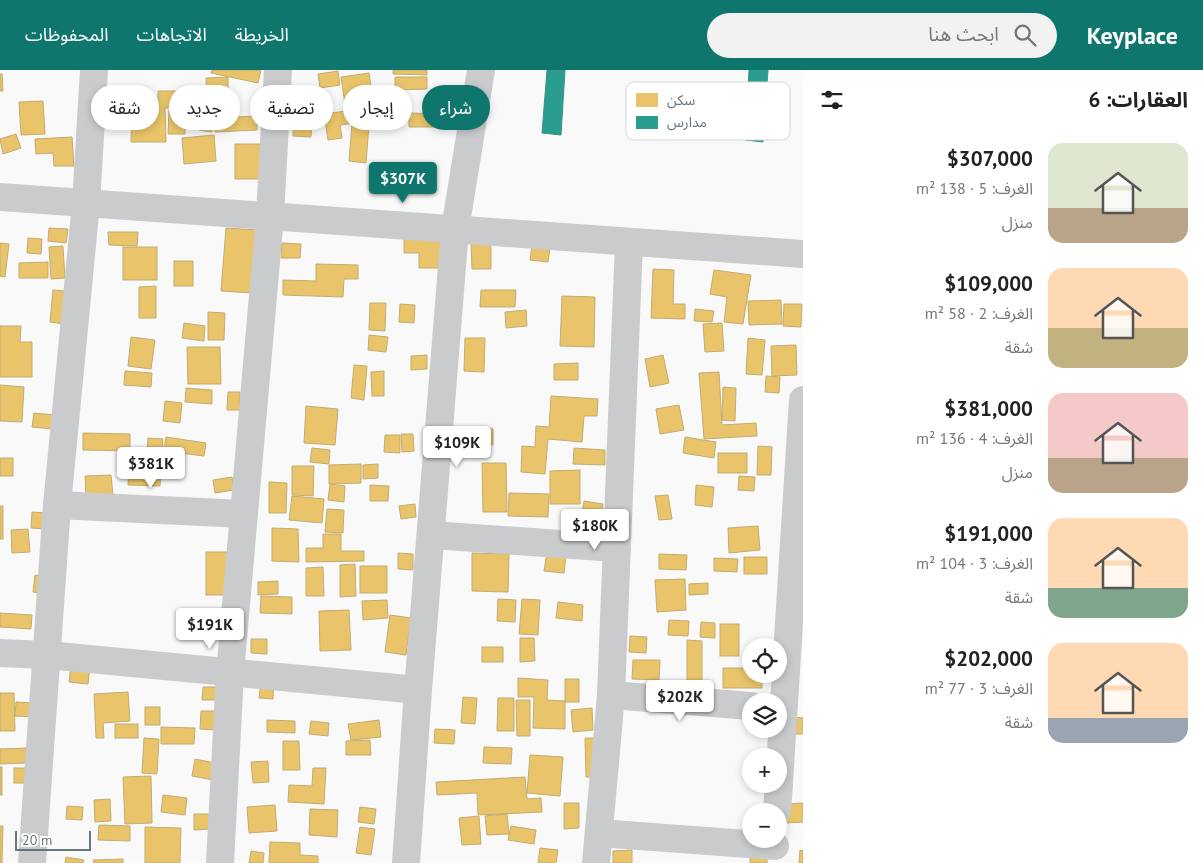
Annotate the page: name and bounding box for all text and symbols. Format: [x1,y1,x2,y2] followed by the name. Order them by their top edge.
[707,13,1057,58] search box
[1087,20,1178,51] text: Keyplace
[1011,21,1039,49] icon: search
[928,22,999,46] text: ابحث هنا
[25,23,109,46] text: المحفوظات
[137,23,207,46] text: الاتجاهات
[235,23,289,46] text: الخريطة
[626,82,790,140] legend
[91,85,159,130] chip: شقة
[169,85,240,130] chip: جديد
[250,85,333,130] chip: تصفية
[343,85,412,130] chip: إيجار
[422,85,490,130] chip: شراء
[818,86,846,114] icon: filters
[1088,86,1188,113] text: العقارات: 6
[667,91,695,109] text: سكن
[667,113,707,131] text: مدارس
[947,145,1033,172] text: $307,000
[368,162,438,204] pin: $307K
[1088,163,1148,223] icon: home
[380,168,426,188] text: $307K
[916,178,1033,198] text: الغرف: 5 · 138 m²
[1002,212,1033,232] text: منزل
[944,270,1033,297] text: $109,000
[1088,288,1148,348] icon: home
[925,303,1033,323] text: الغرف: 2 · 58 m²
[1005,337,1033,357] text: شقة
[944,395,1033,422] text: $381,000
[1088,413,1148,473] icon: home
[422,426,492,468] pin: $109K
[916,428,1033,448] text: الغرف: 4 · 136 m²
[434,432,480,452] text: $109K
[116,446,186,489] pin: $381K
[128,453,174,473] text: $381K
[1002,462,1033,482] text: منزل
[560,508,630,551] pin: $180K
[572,515,618,535] text: $180K
[944,520,1033,547] text: $191,000
[1088,538,1148,598] icon: home
[916,553,1033,573] text: الغرف: 3 · 104 m²
[1005,587,1033,607] text: شقة
[175,608,245,650] pin: $191K
[187,614,233,634] text: $191K
[742,638,787,848] map controls
[742,638,787,683] button: locate
[944,645,1033,672] text: $202,000
[1088,663,1148,723] icon: home
[925,678,1033,698] text: الغرف: 3 · 77 m²
[645,680,715,722] pin: $202K
[657,686,703,706] text: $202K
[742,693,787,738] button: layers
[1005,712,1033,732] text: شقة
[742,748,787,793] button: +
[742,803,787,848] button: −
[15,828,91,851] scale bar
[22,831,52,849] text: 20 m

